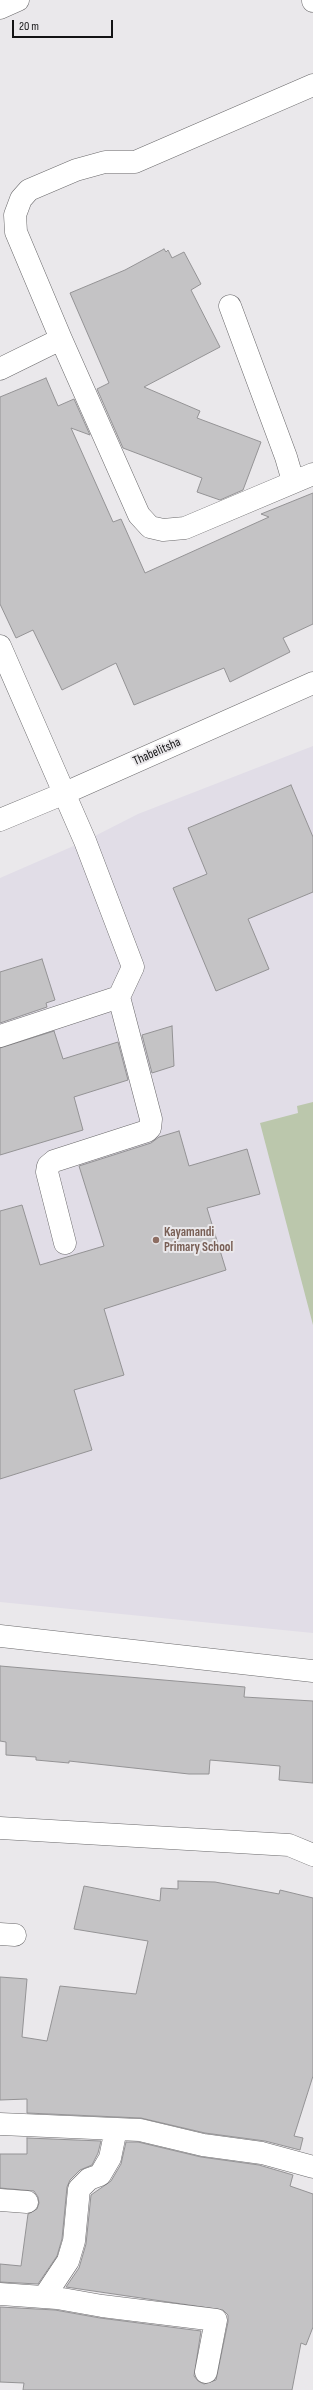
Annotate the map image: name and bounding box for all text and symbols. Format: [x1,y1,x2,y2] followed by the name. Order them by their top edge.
[14,12,115,38] scale bar
[19,19,39,34] text: 20 m
[131,735,183,769] street label: Thabelitsha
[164,1225,233,1256] place label: Kayamandi Primary School
[151,1235,161,1245] marker: Kayamandi Primary School

